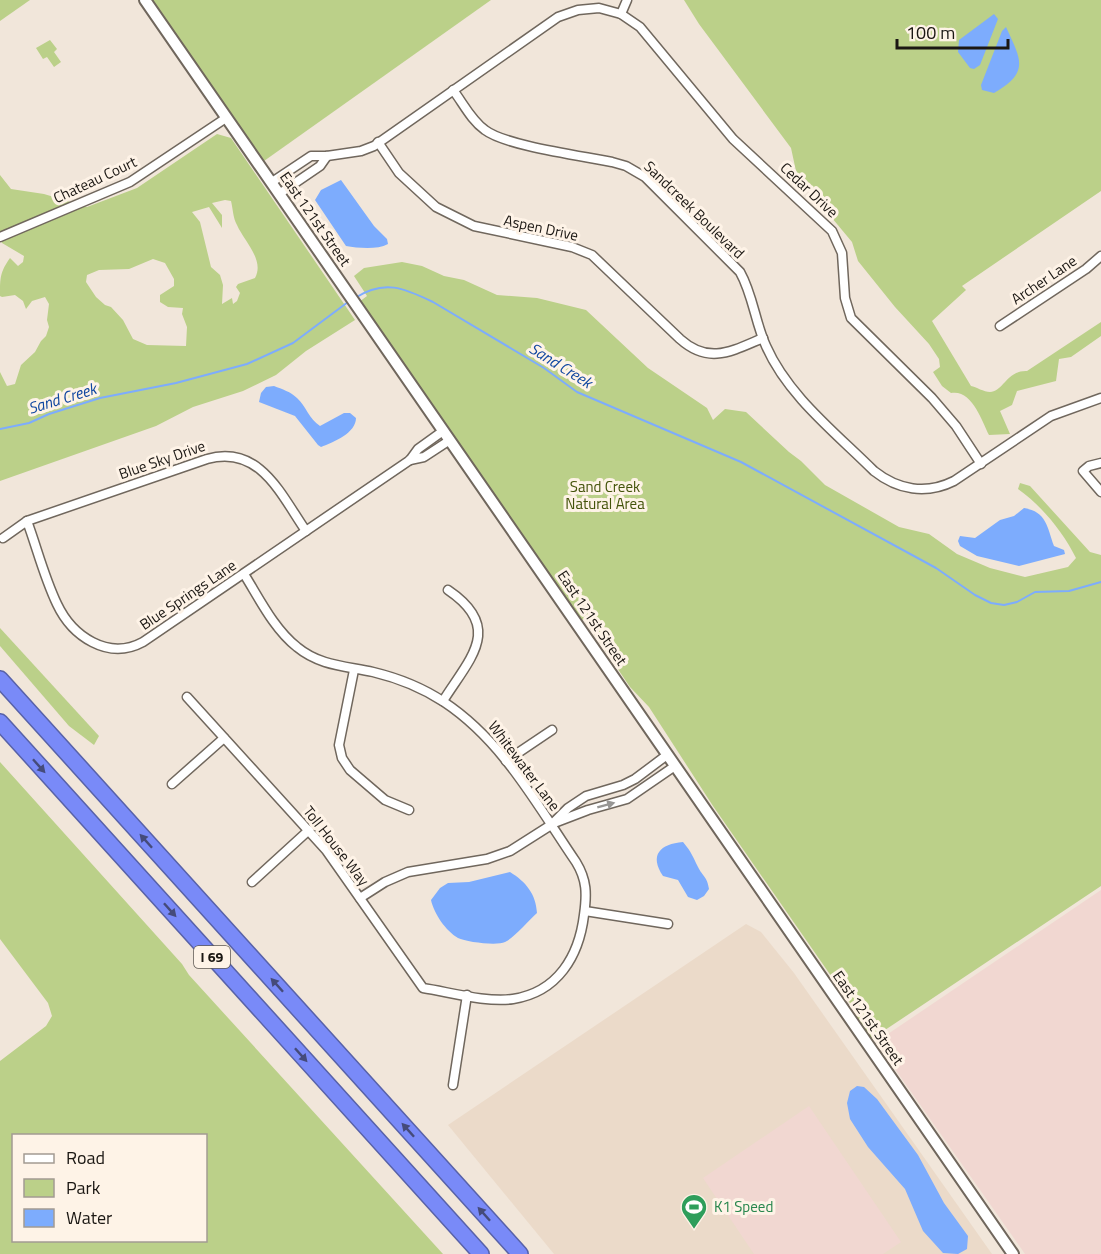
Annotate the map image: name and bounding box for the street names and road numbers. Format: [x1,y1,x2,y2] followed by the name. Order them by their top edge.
[49,150,141,209] street label: Chateau Court
[639,155,750,264] street label: Sandcreek Boulevard
[775,157,844,223] street label: Cedar Drive
[274,167,357,271] street label: East 121st Street
[502,208,580,247] street label: Aspen Drive
[1006,249,1081,310] street label: Archer Lane
[115,434,208,485] street label: Blue Sky Drive
[135,554,241,636] street label: Blue Springs Lane
[552,565,633,671] street label: East 121st Street
[483,716,566,816] street label: Whitewater Lane
[298,801,375,891] street label: Toll House Way
[194,946,230,968] road number: I 69
[827,966,910,1070] street label: East 121st Street

